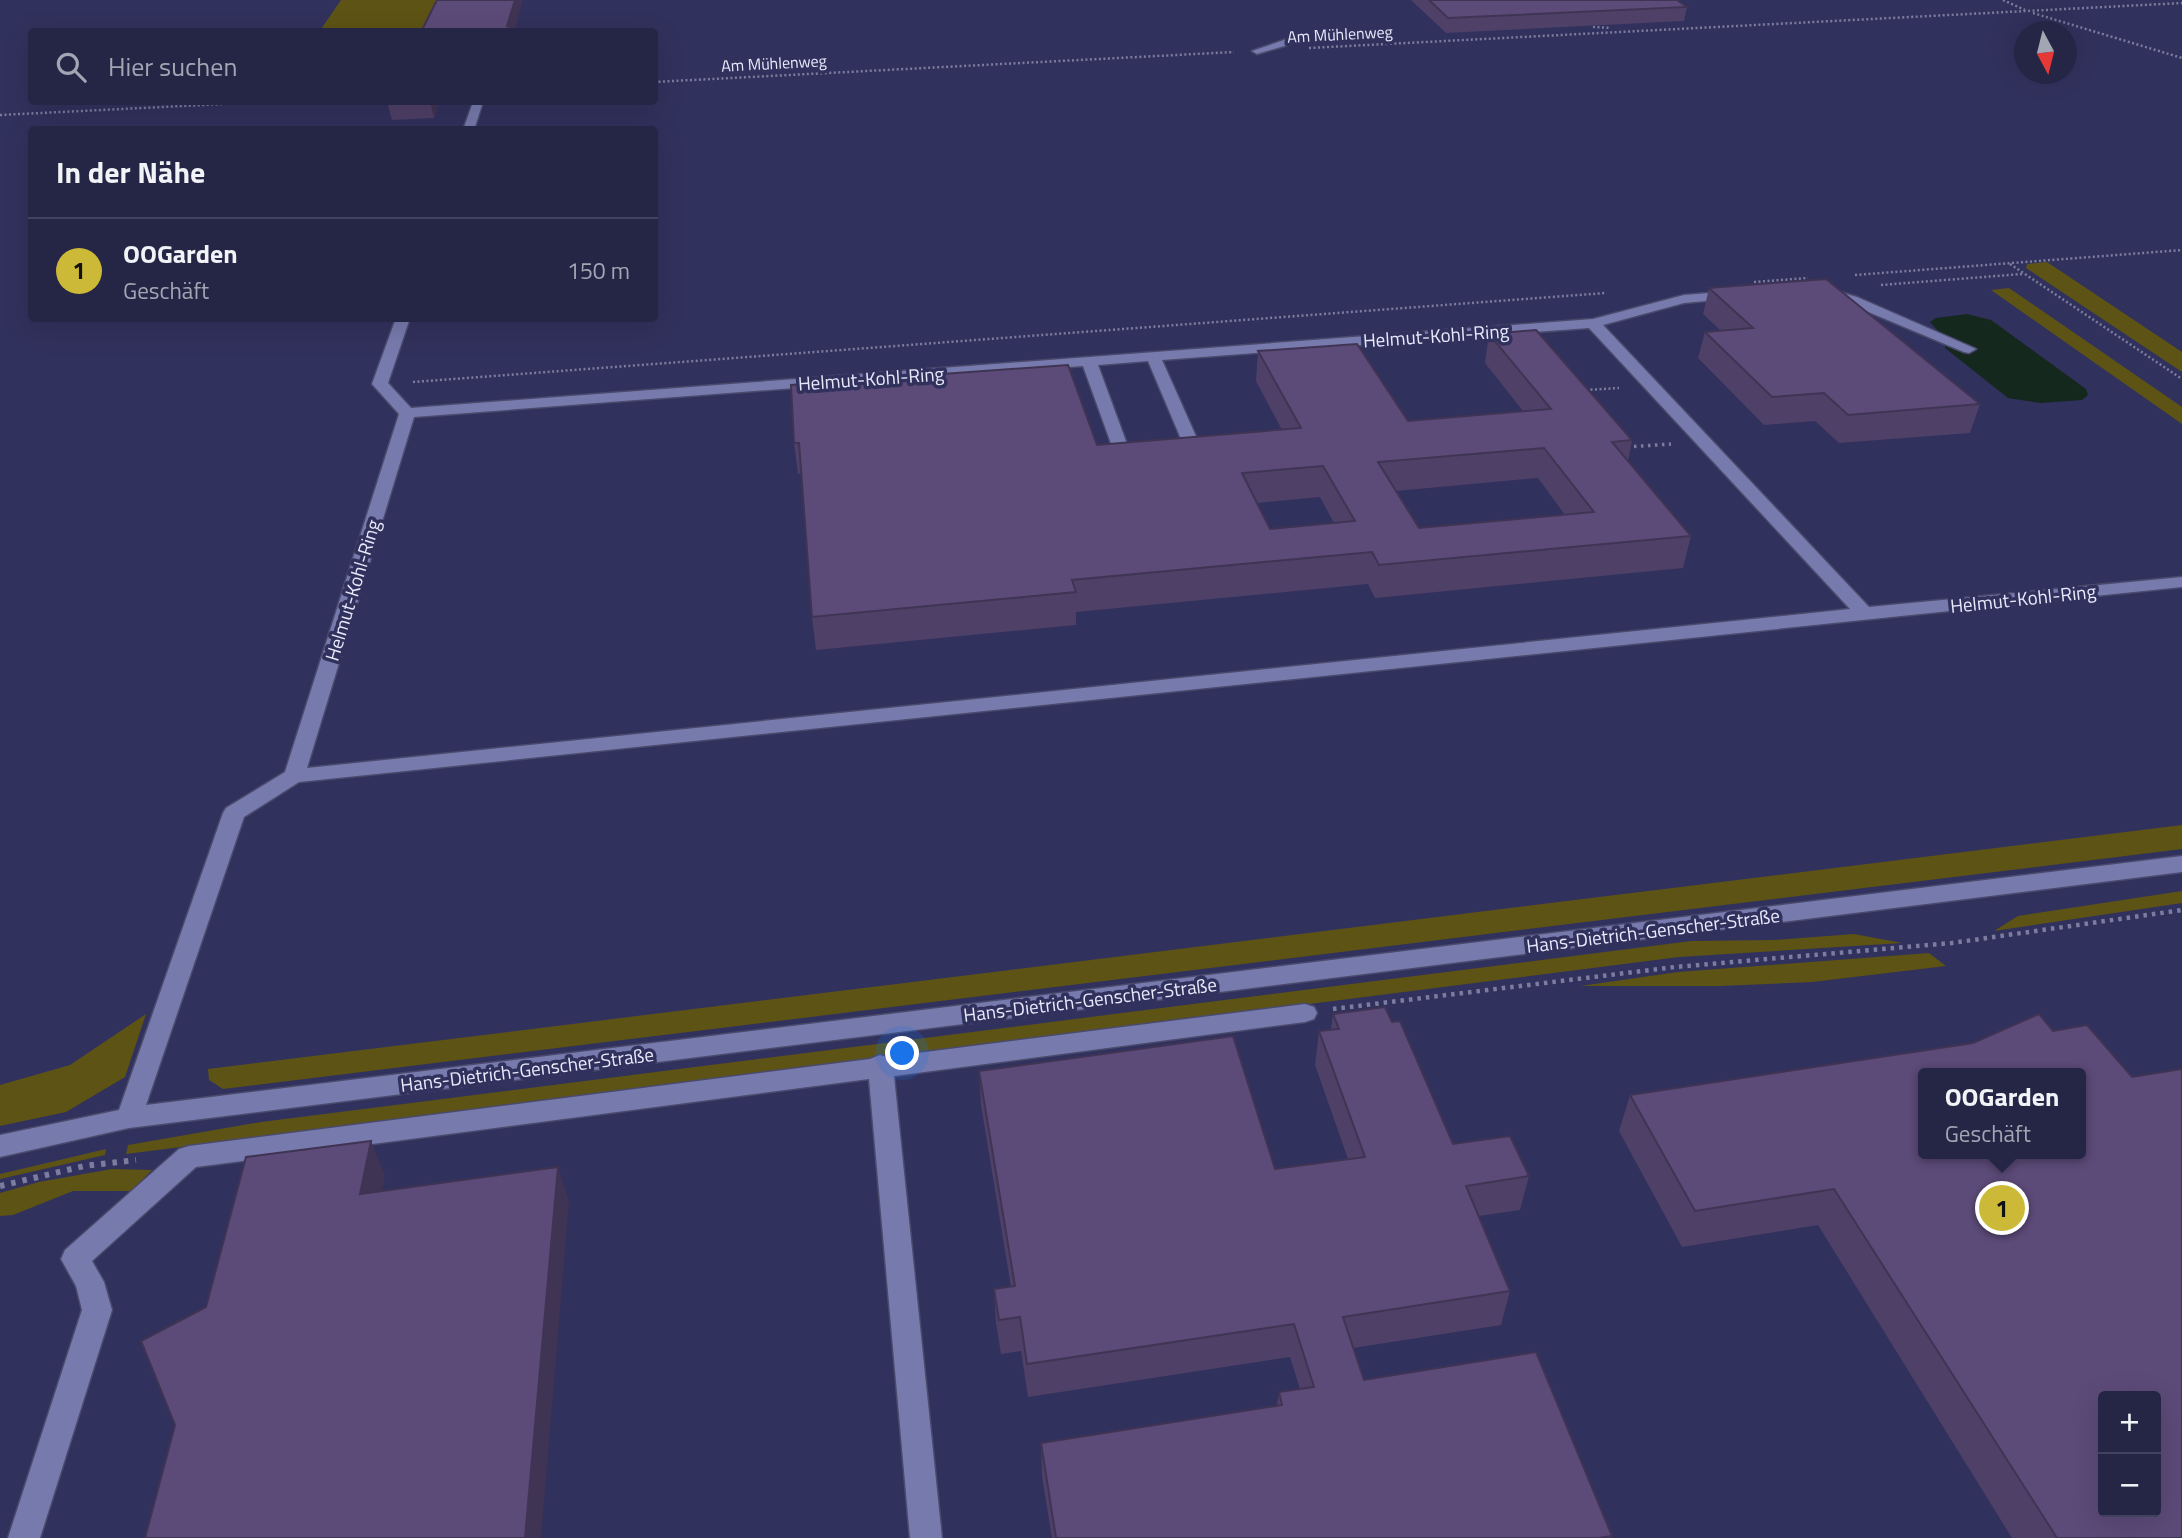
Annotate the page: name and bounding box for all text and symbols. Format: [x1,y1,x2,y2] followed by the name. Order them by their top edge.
[1287,19,1393,49] street label: Am Mühlenweg
[2014,21,2077,84] north arrow
[28,28,658,105] search box
[108,47,237,86] text: Hier suchen
[52,48,90,86] icon: search
[721,48,827,78] street label: Am Mühlenweg
[56,149,205,195] text: In der Nähe
[123,234,238,273] text: OOGarden
[73,253,85,288] text: 1
[567,253,630,288] text: 150 m
[123,273,209,308] text: Geschäft
[1362,315,1510,355] street label: Helmut-Kohl-Ring
[797,358,945,398] street label: Helmut-Kohl-Ring
[317,515,387,664] street label: Helmut-Kohl-Ring
[1949,576,2098,620] street label: Helmut-Kohl-Ring
[1525,900,1781,960] street label: Hans-Dietrich-Genscher-Straße
[962,969,1218,1029] street label: Hans-Dietrich-Genscher-Straße
[885,1036,919,1070] your location
[399,1039,655,1099] street label: Hans-Dietrich-Genscher-Straße
[1918,1068,2086,1159] popup
[1945,1077,2059,1116] text: OOGarden
[1945,1116,2031,1151] text: Geschäft
[1979,1182,2025,1234] pin: 1
[2098,1391,2161,1517] map controls
[2098,1391,2161,1454] button: +
[2098,1454,2161,1517] button: −

